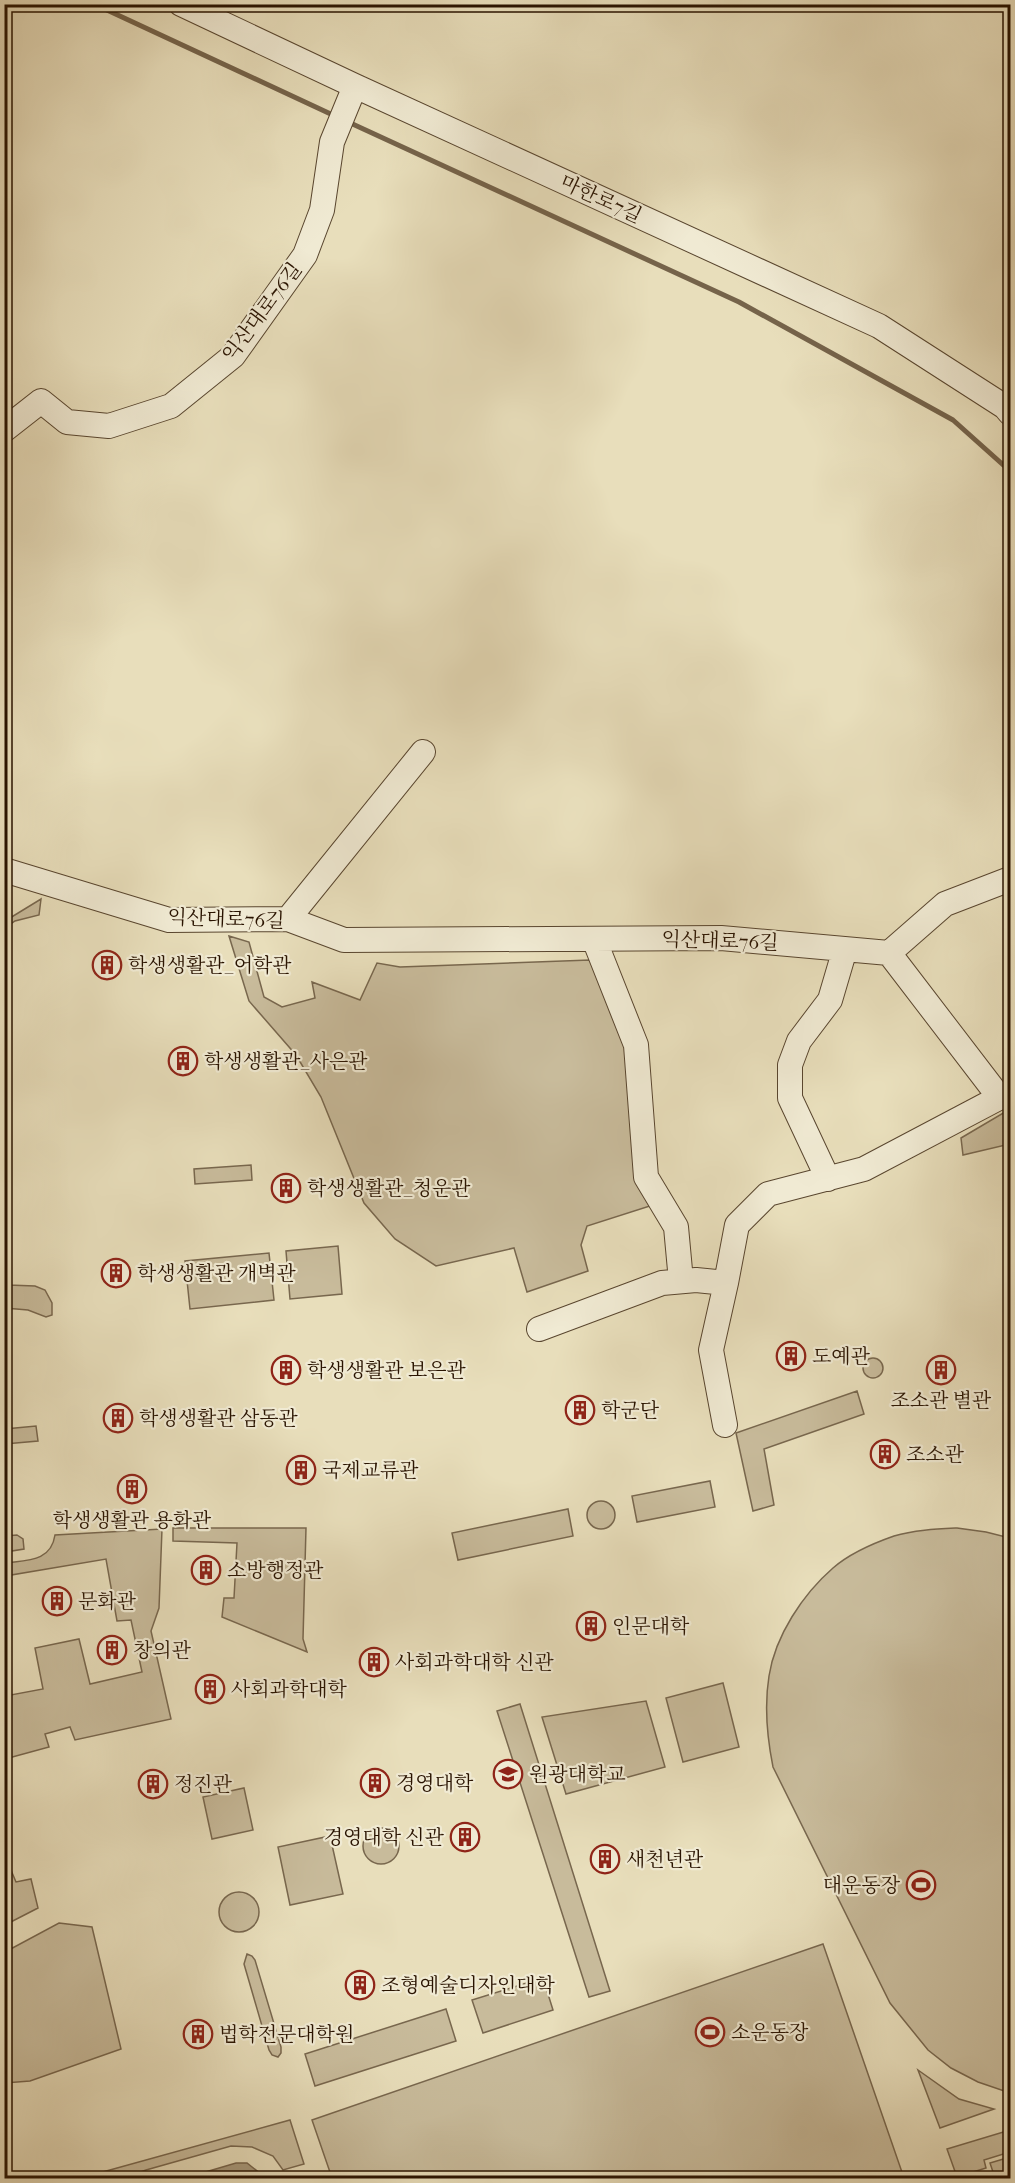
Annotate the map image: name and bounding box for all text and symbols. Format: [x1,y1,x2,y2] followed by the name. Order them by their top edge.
[557,170,645,228] street label: 마한로7길
[218,258,306,366] street label: 익산대로76길
[167,905,285,933] street label: 익산대로76길
[661,927,779,955] street label: 익산대로76길
[91,949,123,981] building icon: 학생생활관_어학관
[128,954,292,977] place label: 학생생활관_어학관
[167,1045,199,1077] building icon: 학생생활관_사은관
[204,1050,368,1073] place label: 학생생활관_사은관
[270,1172,302,1204] building icon: 학생생활관_청운관
[307,1177,471,1200] place label: 학생생활관_청운관
[100,1257,132,1289] building icon: 학생생활관 개벽관
[137,1262,297,1285] place label: 학생생활관 개벽관
[775,1340,807,1372] building icon: 도예관
[812,1345,871,1368] place label: 도예관
[270,1354,302,1386] building icon: 학생생활관 보은관
[925,1354,957,1386] building icon: 조소관 별관
[307,1359,467,1382] place label: 학생생활관 보은관
[891,1389,992,1412] place label: 조소관 별관
[564,1394,596,1426] building icon: 학군단
[601,1399,660,1422] place label: 학군단
[102,1402,134,1434] building icon: 학생생활관 삼동관
[139,1407,299,1430] place label: 학생생활관 삼동관
[869,1438,901,1470] building icon: 조소관
[906,1443,965,1466] place label: 조소관
[285,1454,317,1486] building icon: 국제교류관
[322,1459,419,1482] place label: 국제교류관
[116,1473,148,1505] building icon: 학생생활관 용화관
[53,1509,212,1532] place label: 학생생활관 용화관
[190,1554,222,1586] building icon: 소방행정관
[227,1559,324,1582] place label: 소방행정관
[41,1585,73,1617] building icon: 문화관
[78,1590,137,1613] place label: 문화관
[575,1610,607,1642] building icon: 인문대학
[612,1615,690,1638] place label: 인문대학
[96,1634,128,1666] building icon: 창의관
[133,1639,192,1662] place label: 창의관
[358,1646,390,1678] building icon: 사회과학대학 신관
[395,1651,555,1674] place label: 사회과학대학 신관
[194,1673,226,1705] building icon: 사회과학대학
[231,1678,348,1701] place label: 사회과학대학
[492,1758,524,1790] school or university icon: 원광대학교
[529,1763,626,1786] place label: 원광대학교
[359,1767,391,1799] building icon: 경영대학
[137,1768,169,1800] building icon: 정진관
[396,1772,474,1795] place label: 경영대학
[174,1773,233,1796] place label: 정진관
[449,1821,481,1853] building icon: 경영대학 신관
[324,1826,445,1849] place label: 경영대학 신관
[589,1843,621,1875] building icon: 새천년관
[626,1848,704,1871] place label: 새천년관
[905,1869,937,1901] sports icon: 대운동장
[823,1874,901,1897] place label: 대운동장
[344,1969,376,2001] building icon: 조형예술디자인대학
[381,1974,556,1997] place label: 조형예술디자인대학
[694,2016,726,2048] sports icon: 소운동장
[182,2018,214,2050] building icon: 법학전문대학원
[731,2021,809,2044] place label: 소운동장
[219,2023,354,2046] place label: 법학전문대학원

